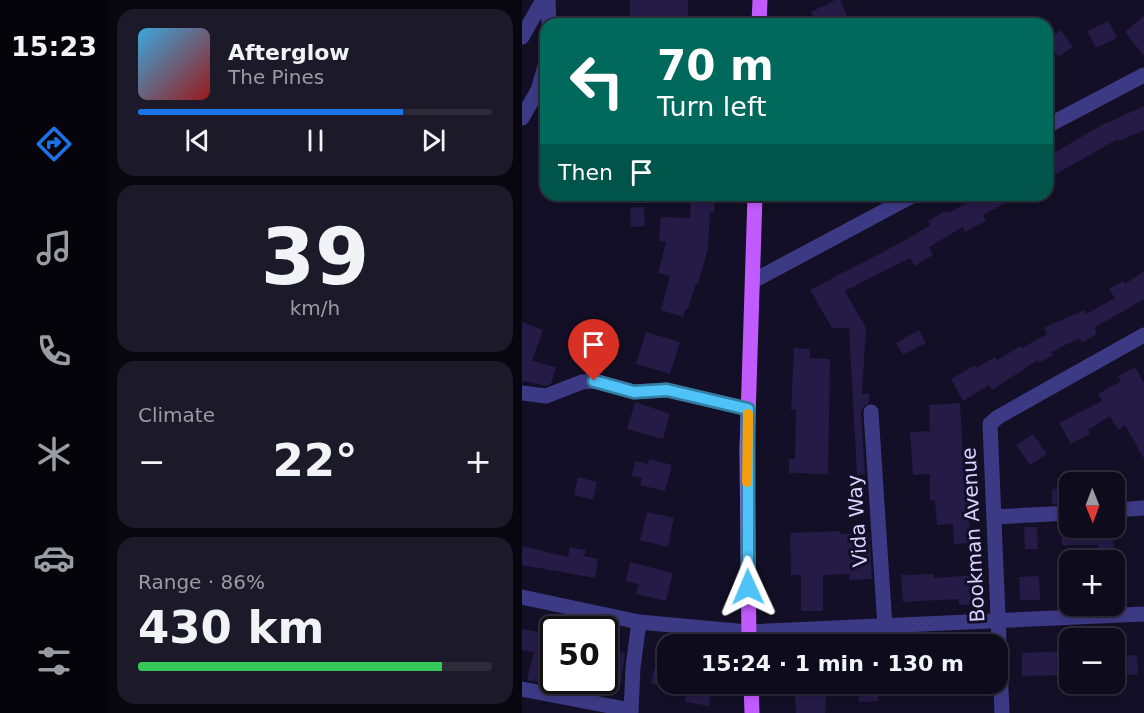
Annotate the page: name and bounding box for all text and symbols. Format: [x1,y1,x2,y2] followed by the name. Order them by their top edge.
[11,31,97,62] text: 15:23
[228,40,350,65] text: Afterglow
[657,41,774,90] text: 70 m
[558,42,636,120] icon: left
[228,65,324,89] text: The Pines
[657,91,767,122] text: Turn left
[33,123,75,165] icon: directions
[181,124,214,157] icon: previous
[299,124,332,157] icon: pause
[417,124,450,157] icon: next
[625,156,658,189] icon: arrive
[558,160,613,185] text: Then
[261,212,369,302] text: 39
[33,227,75,269] icon: music
[290,296,340,320] text: km/h
[568,319,619,381] pin
[577,328,610,361] icon: arrive
[33,330,75,372] icon: phone
[138,403,215,427] text: Climate
[33,433,75,475] icon: climate
[272,434,358,487] text: 22°
[138,442,166,481] text: −
[464,442,492,481] text: +
[956,447,990,623] street label: Bookman Avenue
[1059,472,1125,538] north arrow
[1059,472,1125,694] map controls
[842,474,872,568] street label: Vida Way
[33,537,75,579] icon: car
[1059,550,1125,616] button: +
[716,555,780,619] position arrow
[138,570,265,594] text: Range · 86%
[138,601,324,654] text: 430 km
[540,616,618,694] speed limit sign: 50
[1059,628,1125,694] button: −
[33,640,75,682] icon: filters
[701,651,964,676] text: 15:24 · 1 min · 130 m

